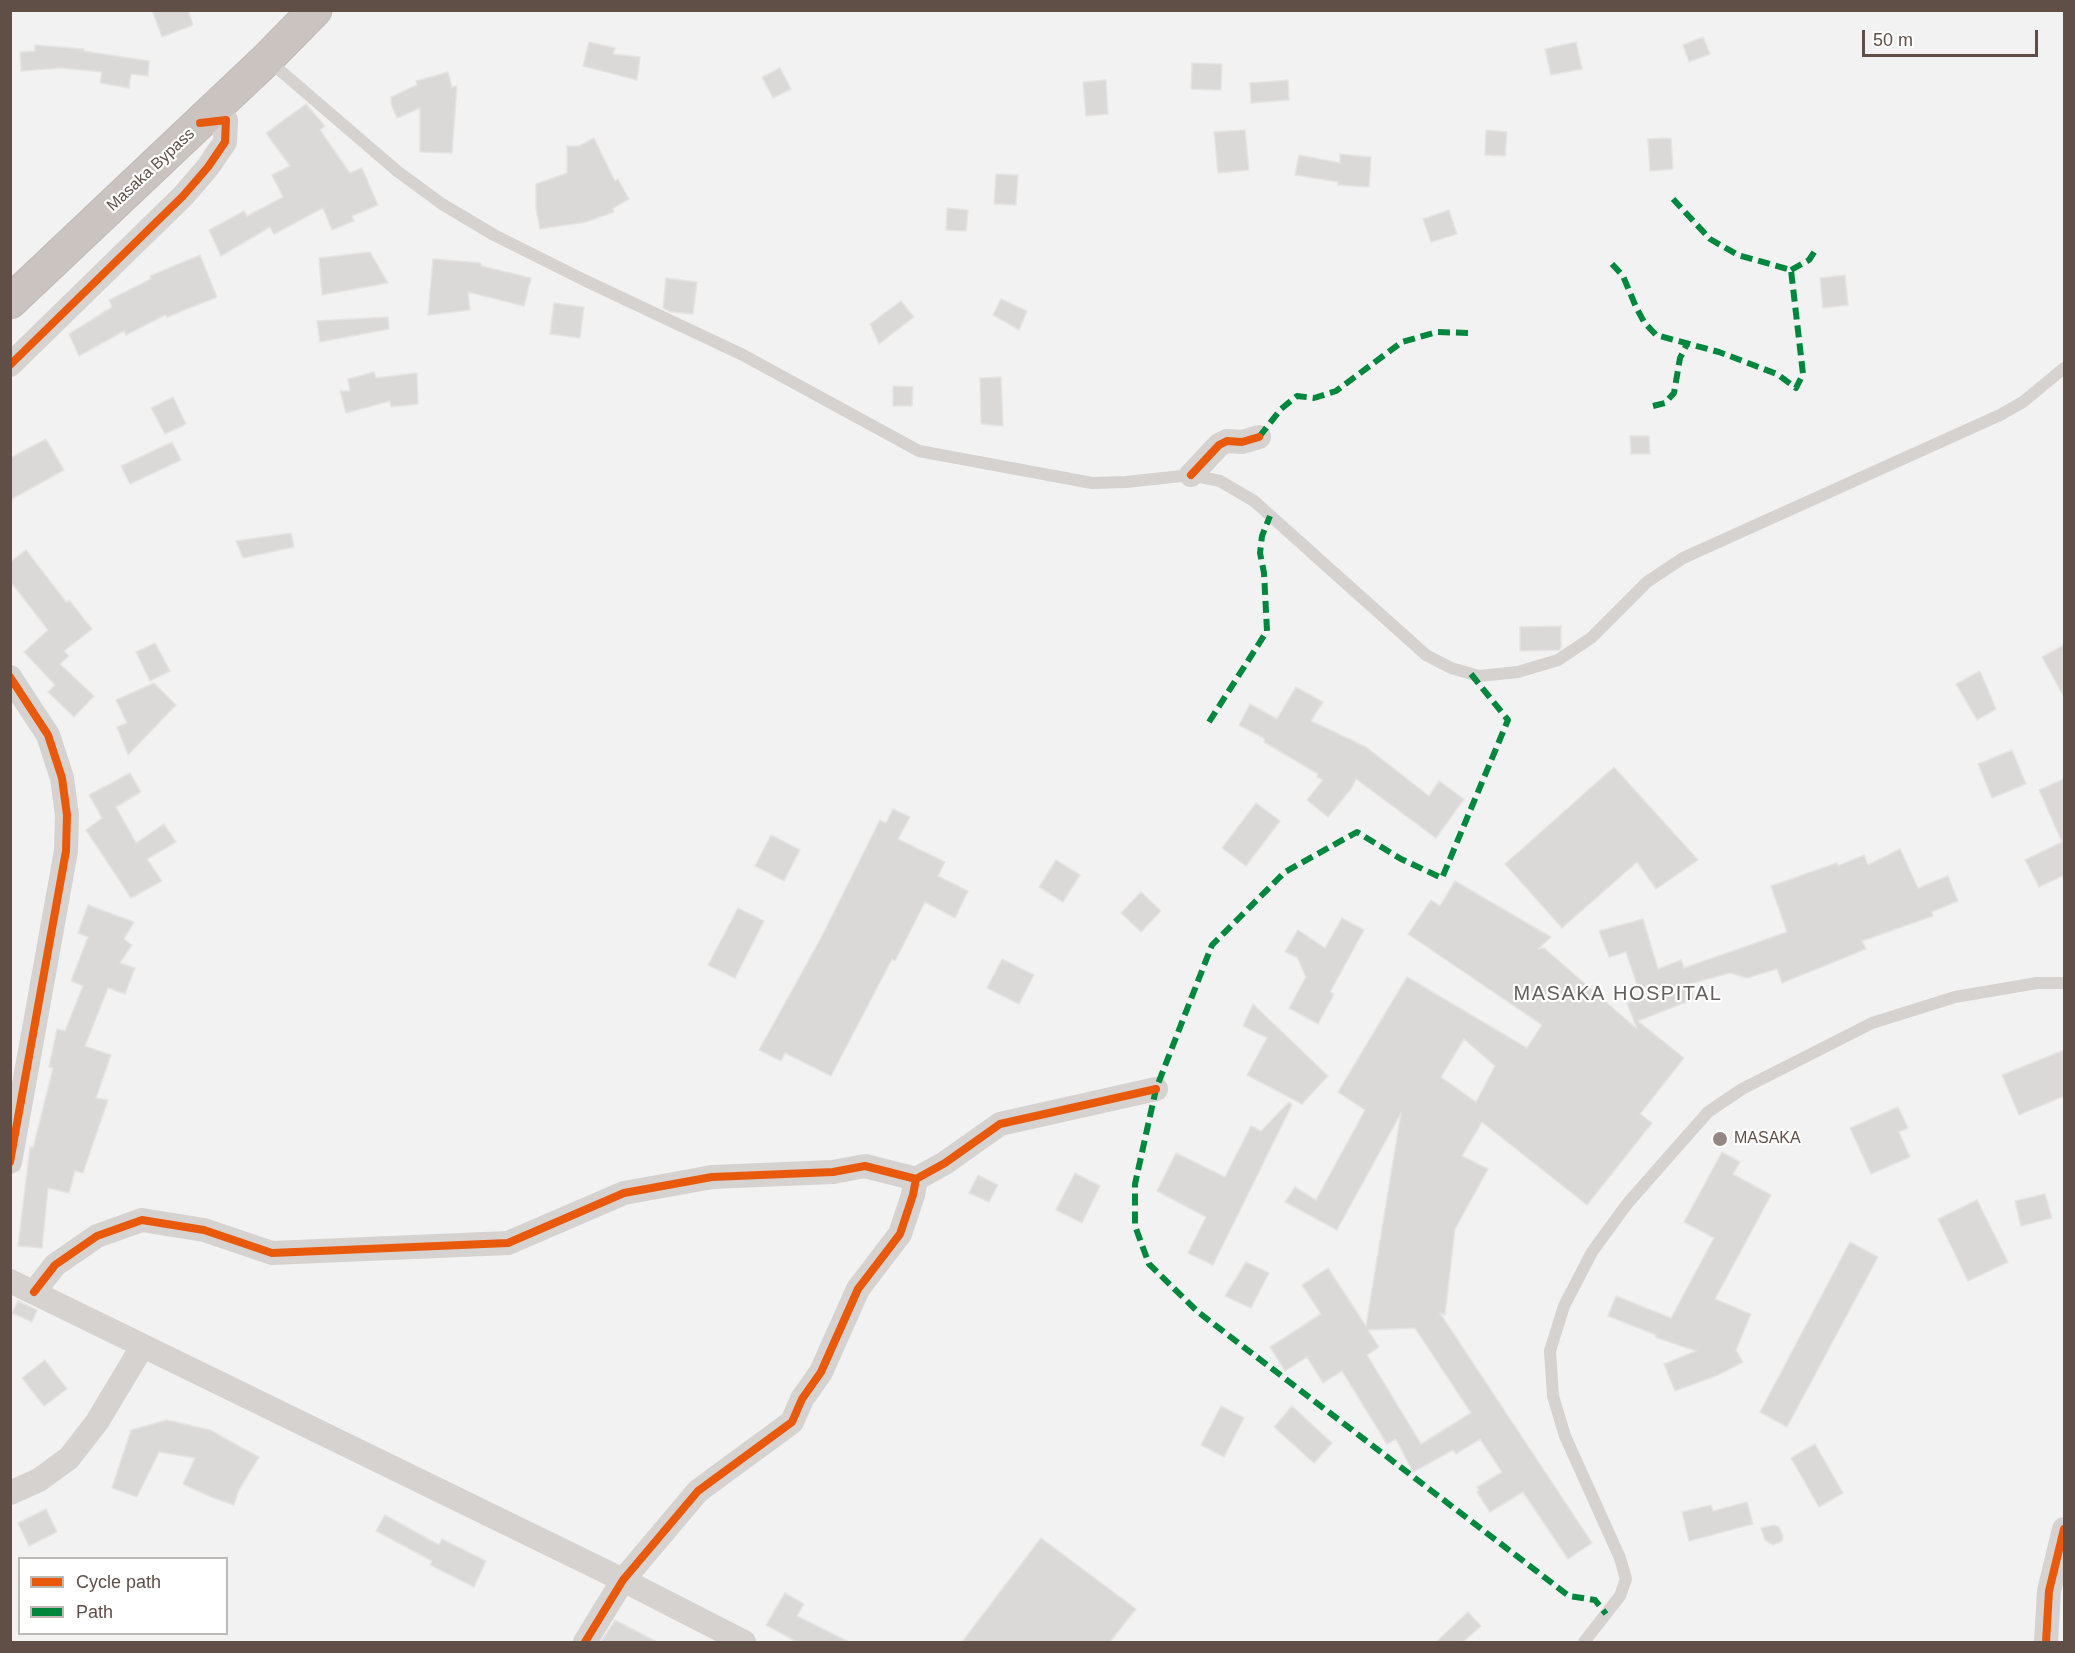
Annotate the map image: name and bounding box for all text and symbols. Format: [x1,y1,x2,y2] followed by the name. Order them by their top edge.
[1865,18,2040,56] scale bar
[1873,30,1913,50] text: 50 m
[103,124,199,216] street label: Masaka Bypass
[1514,982,1722,1006] district label: MASAKA HOSPITAL
[1734,1129,1801,1149] place label: MASAKA
[1711,1130,1729,1148] marker: MASAKA
[18,1557,228,1635] legend
[76,1572,161,1592] text: Cycle path
[76,1602,113,1622] text: Path

